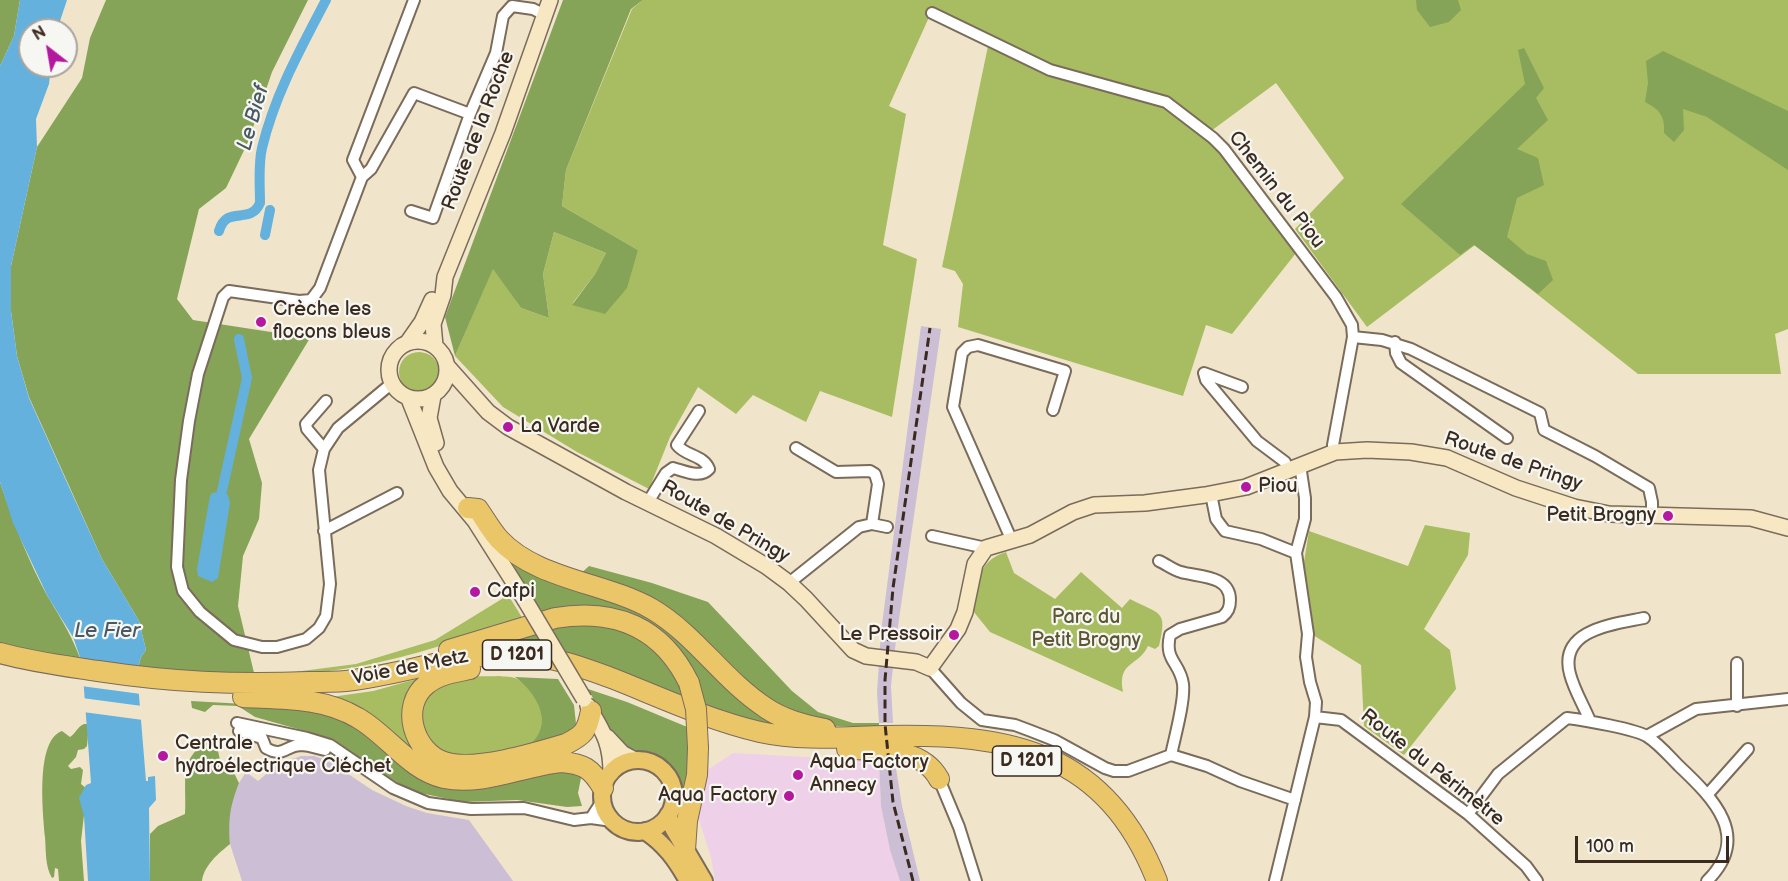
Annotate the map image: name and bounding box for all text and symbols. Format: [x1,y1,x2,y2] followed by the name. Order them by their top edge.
[18,18,78,78] north arrow
[29,23,50,45] text: N
[438,48,520,214] street label: Route de la Roche
[233,83,275,153] water label: Le Bief
[1223,126,1329,254] street label: Chemin du Piou
[273,298,391,345] place label: Crèche les flocons bleus
[254,315,268,329] marker: Crèche les flocons bleus
[520,415,600,439] place label: La Varde
[501,420,515,434] marker: La Varde
[1441,427,1585,497] street label: Route de Pringy
[1258,475,1298,499] place label: Piou
[656,476,794,568] street label: Route de Pringy
[1239,480,1253,494] marker: Piou
[1546,504,1656,528] place label: Petit Brogny
[1661,509,1675,523] marker: Petit Brogny
[487,580,535,604] place label: Cafpi
[468,585,482,599] marker: Cafpi
[1031,606,1141,653] park label: Parc du Petit Brogny
[74,619,140,645] water label: Le Fier
[840,623,942,647] place label: Le Pressoir
[947,628,961,642] marker: Le Pressoir
[482,640,552,670] road number: D 1201
[350,645,470,691] street label: Voie de Metz
[1355,704,1509,832] street label: Route du Périmètre
[175,732,391,779] place label: Centrale hydroélectrique Cléchet
[992,746,1062,776] road number: D 1201
[156,749,170,763] marker: Centrale hydroélectrique Cléchet
[810,751,929,798] place label: Aqua Factory Annecy
[791,768,805,782] marker: Aqua Factory Annecy
[658,784,777,808] place label: Aqua Factory
[782,789,796,803] marker: Aqua Factory
[1578,824,1732,862] scale bar
[1586,836,1634,857] text: 100 m

